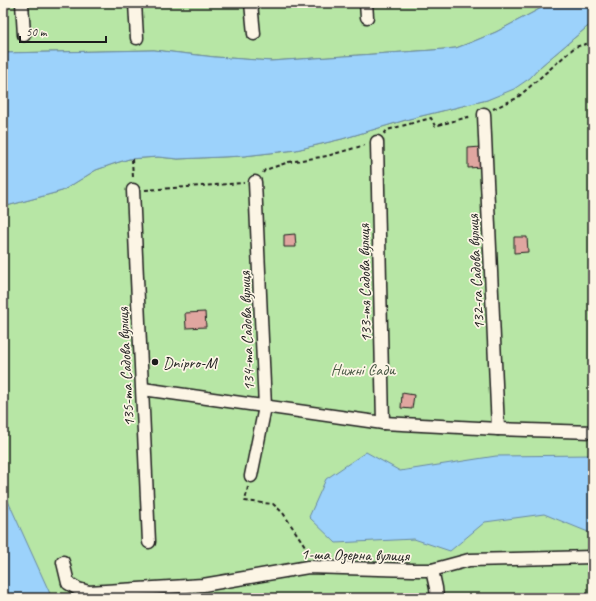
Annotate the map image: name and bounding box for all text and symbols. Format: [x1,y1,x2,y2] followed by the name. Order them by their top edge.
[20,18,106,44] scale bar
[26,24,48,40] text: 50 m
[463,212,489,330] street label: 132-га Садова вулиця
[354,222,376,342] street label: 133-тя Садова вулиця
[235,270,259,391] street label: 134-та Садова вулиця
[113,305,139,427] street label: 135-та Садова вулиця
[163,353,218,373] place label: Dnipro-M
[150,357,160,367] marker: Dnipro-M
[331,360,396,380] park label: Нижні Сади
[301,544,411,566] street label: 1-ша Озерна вулиця

